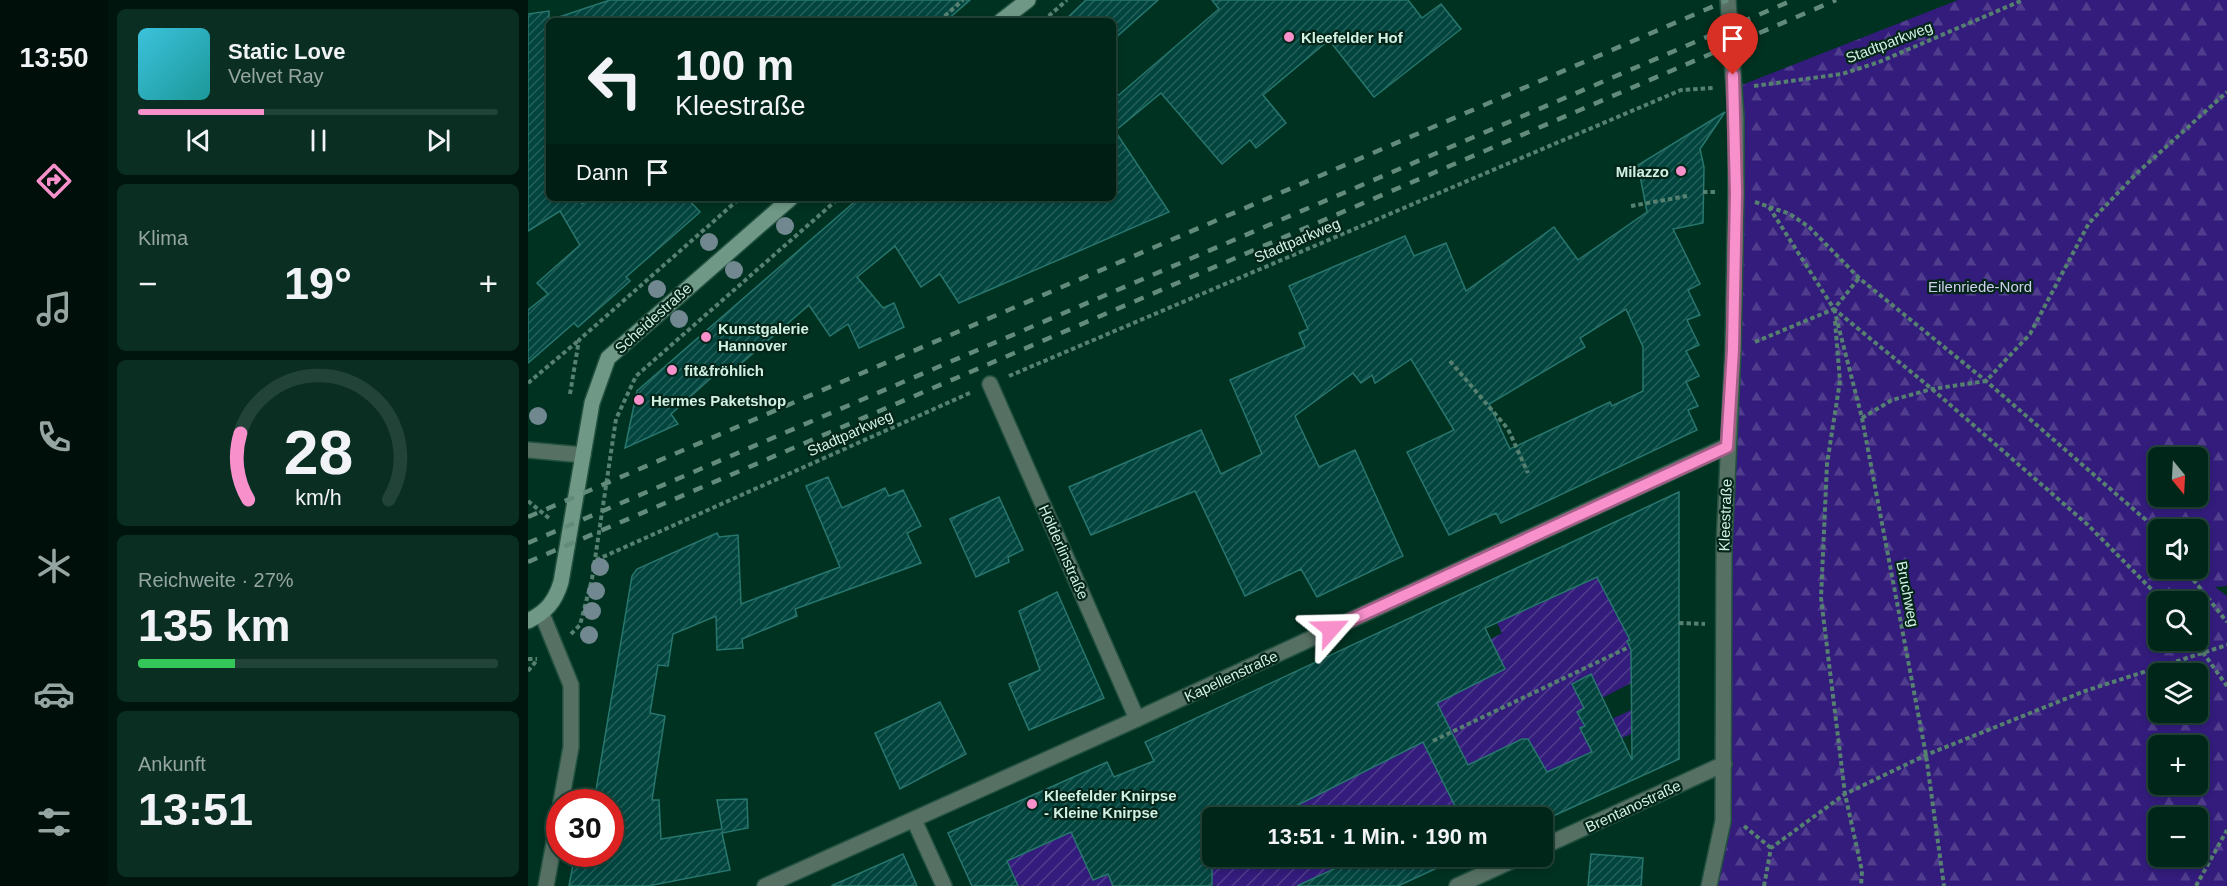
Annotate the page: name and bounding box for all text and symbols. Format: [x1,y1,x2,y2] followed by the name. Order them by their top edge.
[1707,13,1758,75] pin
[1843,18,1935,66] street label: Stadtparkweg
[1716,22,1749,55] icon: arrive
[1301,29,1404,46] place label: Kleefelder Hof
[1282,30,1296,44] marker: Kleefelder Hof
[228,39,345,64] text: Static Love
[576,42,654,120] icon: left
[675,42,794,89] text: 100 m
[19,43,89,73] text: 13:50
[228,65,324,87] text: Velvet Ray
[675,91,806,121] text: Kleestraße
[182,124,215,157] icon: previous
[302,124,335,157] icon: pause
[422,124,455,157] icon: next
[641,156,674,189] icon: arrive
[33,160,75,202] icon: directions
[576,160,629,185] text: Dann
[1616,163,1669,180] place label: Milazzo
[1674,164,1688,178] marker: Milazzo
[1251,214,1343,266] street label: Stadtparkweg
[138,227,188,249] text: Klima
[284,258,352,309] text: 19°
[138,265,157,302] text: −
[479,265,498,302] text: +
[1928,278,2032,295] park label: Eilenriede-Nord
[611,279,695,357] street label: Scheidestraße
[33,288,75,330] icon: music
[718,320,809,354] place label: Kunstgalerie Hannover
[699,330,713,344] marker: Kunstgalerie Hannover
[684,362,764,379] place label: fit&fröhlich
[665,363,679,377] marker: fit&fröhlich
[651,392,786,409] place label: Hermes Paketshop
[632,393,646,407] marker: Hermes Paketshop
[805,407,895,459] street label: Stadtparkweg
[33,416,75,458] icon: phone
[283,418,353,487] text: 28
[2148,447,2208,507] north arrow
[2148,447,2208,867] map controls
[1715,478,1735,552] street label: Kleestraße
[295,486,341,510] text: km/h
[1036,502,1092,602] street label: Hölderlinstraße
[2148,519,2208,579] button: sound
[33,545,75,587] icon: climate
[1893,560,1923,628] street label: Bruchweg
[138,569,294,591] text: Reichweite · 27%
[2148,591,2208,651] button: search
[1299,597,1363,661] position arrow
[138,600,291,651] text: 135 km
[1182,647,1280,705] street label: Kapellenstraße
[2148,663,2208,723] button: layers
[33,673,75,715] icon: car
[2148,735,2208,795] button: +
[138,753,206,775] text: Ankunft
[1583,776,1683,836] street label: Brentanostraße
[138,784,253,835] text: 13:51
[1044,787,1177,821] place label: Kleefelder Knirpse - Kleine Knirpse
[546,789,624,867] speed limit sign: 30
[1025,797,1039,811] marker: Kleefelder Knirpse - Kleine Knirpse
[33,801,75,843] icon: filters
[2148,807,2208,867] button: −
[1267,824,1488,849] text: 13:51 · 1 Min. · 190 m

